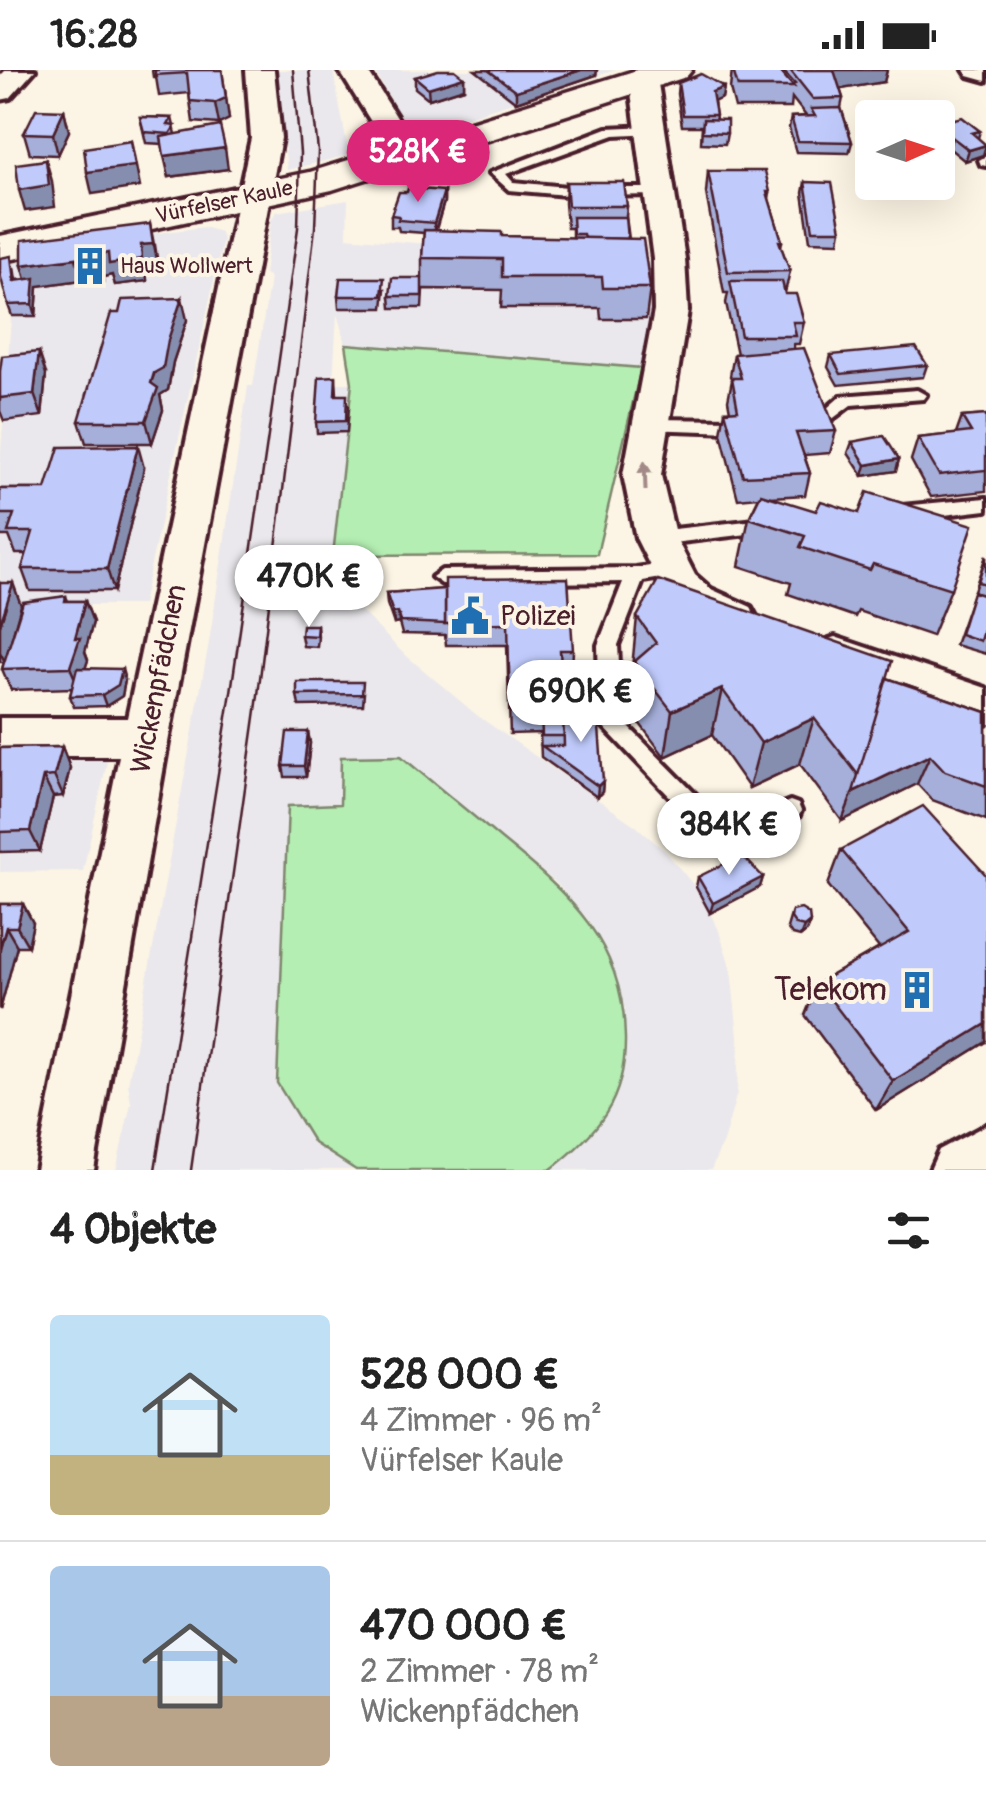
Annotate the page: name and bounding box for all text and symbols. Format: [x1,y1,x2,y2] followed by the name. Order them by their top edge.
[50,11,138,59] text: 16:28
[855,100,955,200] north arrow
[855,100,955,200] map controls
[337,120,499,205] pin: 528K €
[369,132,467,172] text: 528K €
[153,174,295,230] street label: Vürfelser Kaule
[69,245,111,287] building icon: Haus Wollwert
[120,252,253,280] place label: Haus Wollwert
[637,459,653,491] one-way arrow
[228,545,390,630] pin: 470K €
[257,557,361,597] text: 470K €
[124,581,194,777] street label: Wickenpfädchen
[449,595,491,637] public building icon: Polizei
[500,599,576,634] place label: Polizei
[500,660,662,745] pin: 690K €
[529,672,633,712] text: 690K €
[648,793,810,878] pin: 384K €
[679,805,779,845] text: 384K €
[896,969,938,1011] building icon: Telekom
[774,970,887,1010] place label: Telekom
[881,1203,936,1258] icon: filters
[50,1204,216,1256] text: 4 Objekte
[360,1349,559,1401] text: 528 000 €
[130,1355,250,1475] icon: home
[360,1401,602,1441] text: 4 Zimmer · 96 m²
[360,1441,563,1481] text: Vürfelser Kaule
[360,1600,567,1652] text: 470 000 €
[130,1606,250,1726] icon: home
[360,1652,599,1692] text: 2 Zimmer · 78 m²
[360,1692,579,1732] text: Wickenpfädchen

